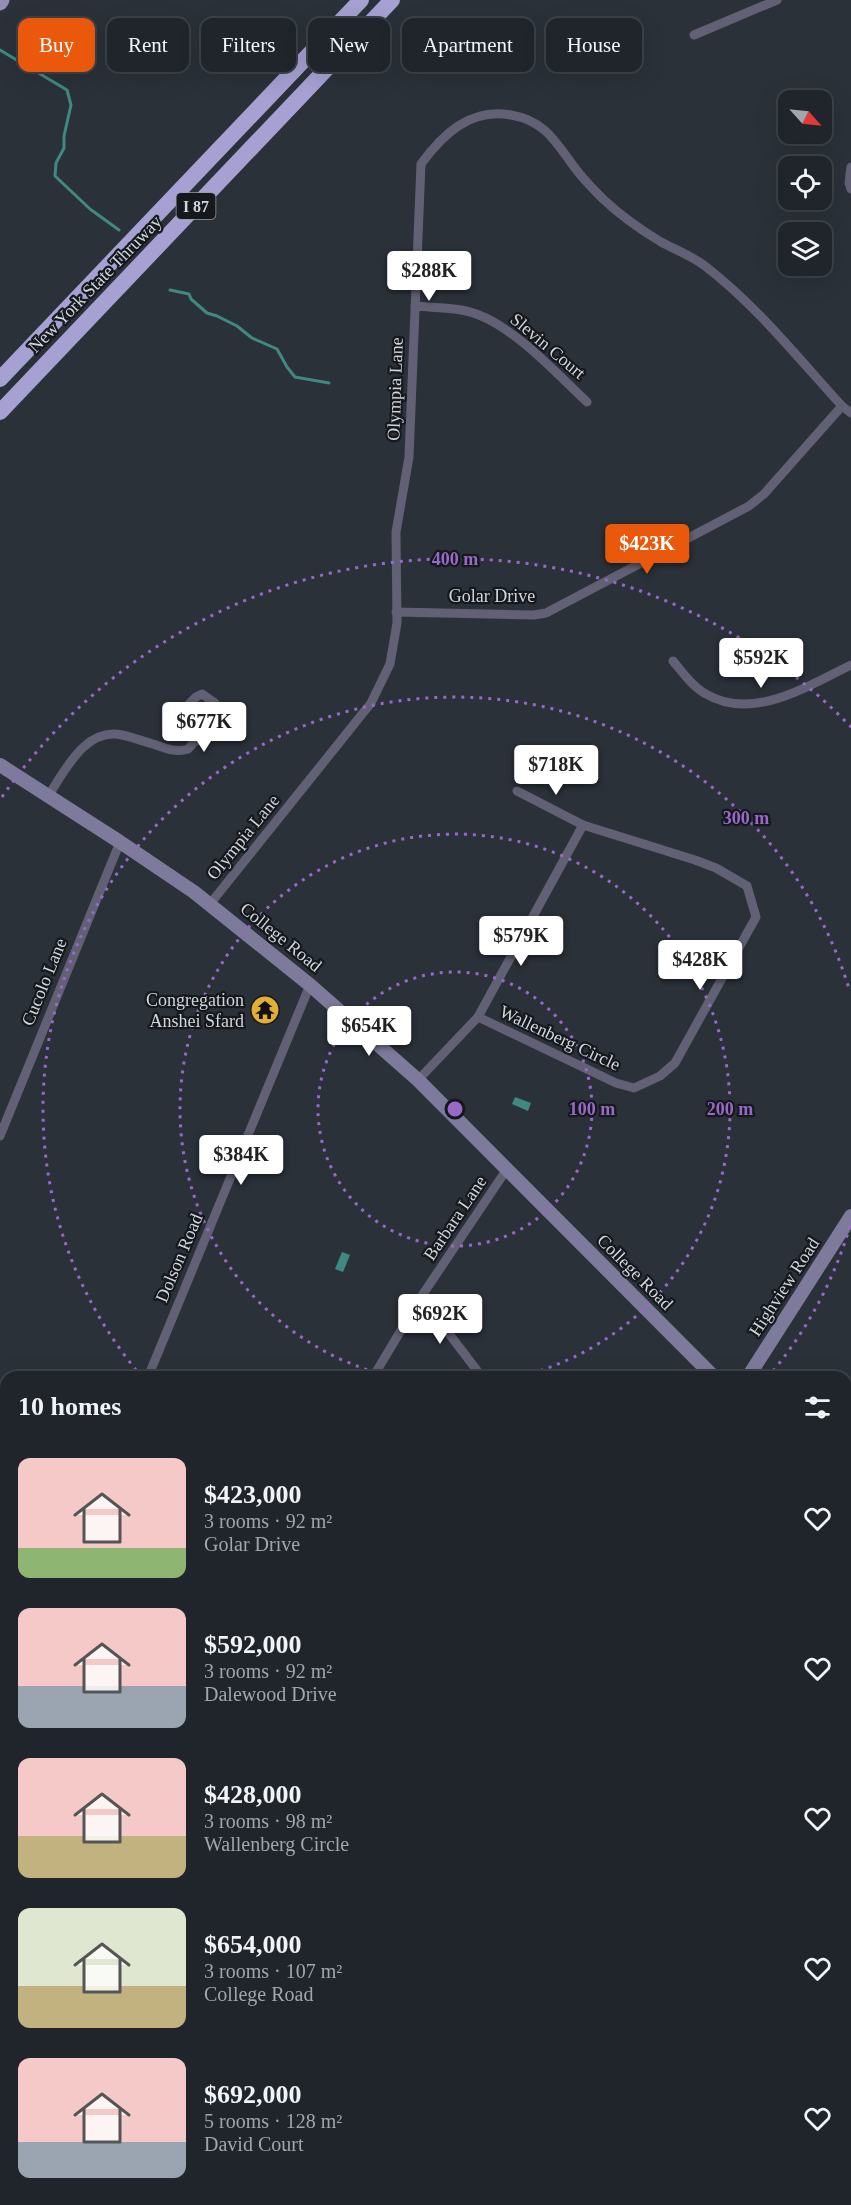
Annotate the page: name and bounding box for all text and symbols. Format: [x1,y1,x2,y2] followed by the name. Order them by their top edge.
[18,18,95,72] chip: Buy
[107,18,189,72] chip: Rent
[201,18,296,72] chip: Filters
[308,18,390,72] chip: New
[402,18,534,72] chip: Apartment
[546,18,642,72] chip: House
[778,90,832,144] north arrow
[778,90,832,276] map controls
[778,156,832,210] button: locate
[176,193,216,219] road number: I 87
[24,211,166,357] street label: New York State Thruway
[778,222,832,276] button: layers
[387,251,471,302] pin: $288K
[401,259,457,281] text: $288K
[507,309,589,383] street label: Slevin Court
[383,337,407,441] street label: Olympia Lane
[605,524,689,575] pin: $423K
[619,532,675,554] text: $423K
[432,549,478,569] text: 400 m
[449,586,535,606] street label: Golar Drive
[719,638,803,689] pin: $592K
[733,646,789,668] text: $592K
[162,702,246,753] pin: $677K
[176,710,232,732] text: $677K
[514,745,598,796] pin: $718K
[528,753,584,775] text: $718K
[203,790,283,883] street label: Olympia Lane
[723,808,769,828] text: 300 m
[236,898,326,976] street label: College Road
[479,916,563,967] pin: $579K
[493,924,549,946] text: $579K
[17,935,71,1029] street label: Cucolo Lane
[658,940,742,991] pin: $428K
[672,948,728,970] text: $428K
[146,990,244,1031] place label: Congregation Anshei Sfard
[249,994,281,1026] temple icon: Congregation Anshei Sfard
[497,1001,623,1075] street label: Wallenberg Circle
[327,1006,411,1057] pin: $654K
[341,1014,397,1036] text: $654K
[445,1099,465,1119] centre of rings
[569,1099,615,1119] text: 100 m
[707,1099,753,1119] text: 200 m
[199,1135,283,1186] pin: $384K
[213,1143,269,1165] text: $384K
[419,1172,491,1264] street label: Barbara Lane
[151,1211,207,1305] street label: Dolson Road
[593,1230,677,1314] street label: College Road
[745,1234,823,1340] street label: Highview Road
[398,1294,482,1345] pin: $692K
[412,1302,468,1324] text: $692K
[801,1391,834,1424] icon: filters
[18,1392,121,1421] text: 10 homes
[204,1480,302,1509] text: $423,000
[66,1482,138,1554] icon: home
[801,1502,834,1535] icon: heart
[204,1510,332,1532] text: 3 rooms · 92 m²
[204,1533,300,1555] text: Golar Drive
[204,1630,302,1659] text: $592,000
[66,1632,138,1704] icon: home
[801,1652,834,1685] icon: heart
[204,1660,332,1682] text: 3 rooms · 92 m²
[204,1683,337,1705] text: Dalewood Drive
[204,1780,302,1809] text: $428,000
[66,1782,138,1854] icon: home
[801,1802,834,1835] icon: heart
[204,1810,332,1832] text: 3 rooms · 98 m²
[204,1833,349,1855] text: Wallenberg Circle
[204,1930,302,1959] text: $654,000
[66,1932,138,2004] icon: home
[801,1952,834,1985] icon: heart
[204,1960,342,1982] text: 3 rooms · 107 m²
[204,1983,313,2005] text: College Road
[204,2080,302,2109] text: $692,000
[66,2082,138,2154] icon: home
[801,2102,834,2135] icon: heart
[204,2110,342,2132] text: 5 rooms · 128 m²
[204,2133,303,2155] text: David Court

